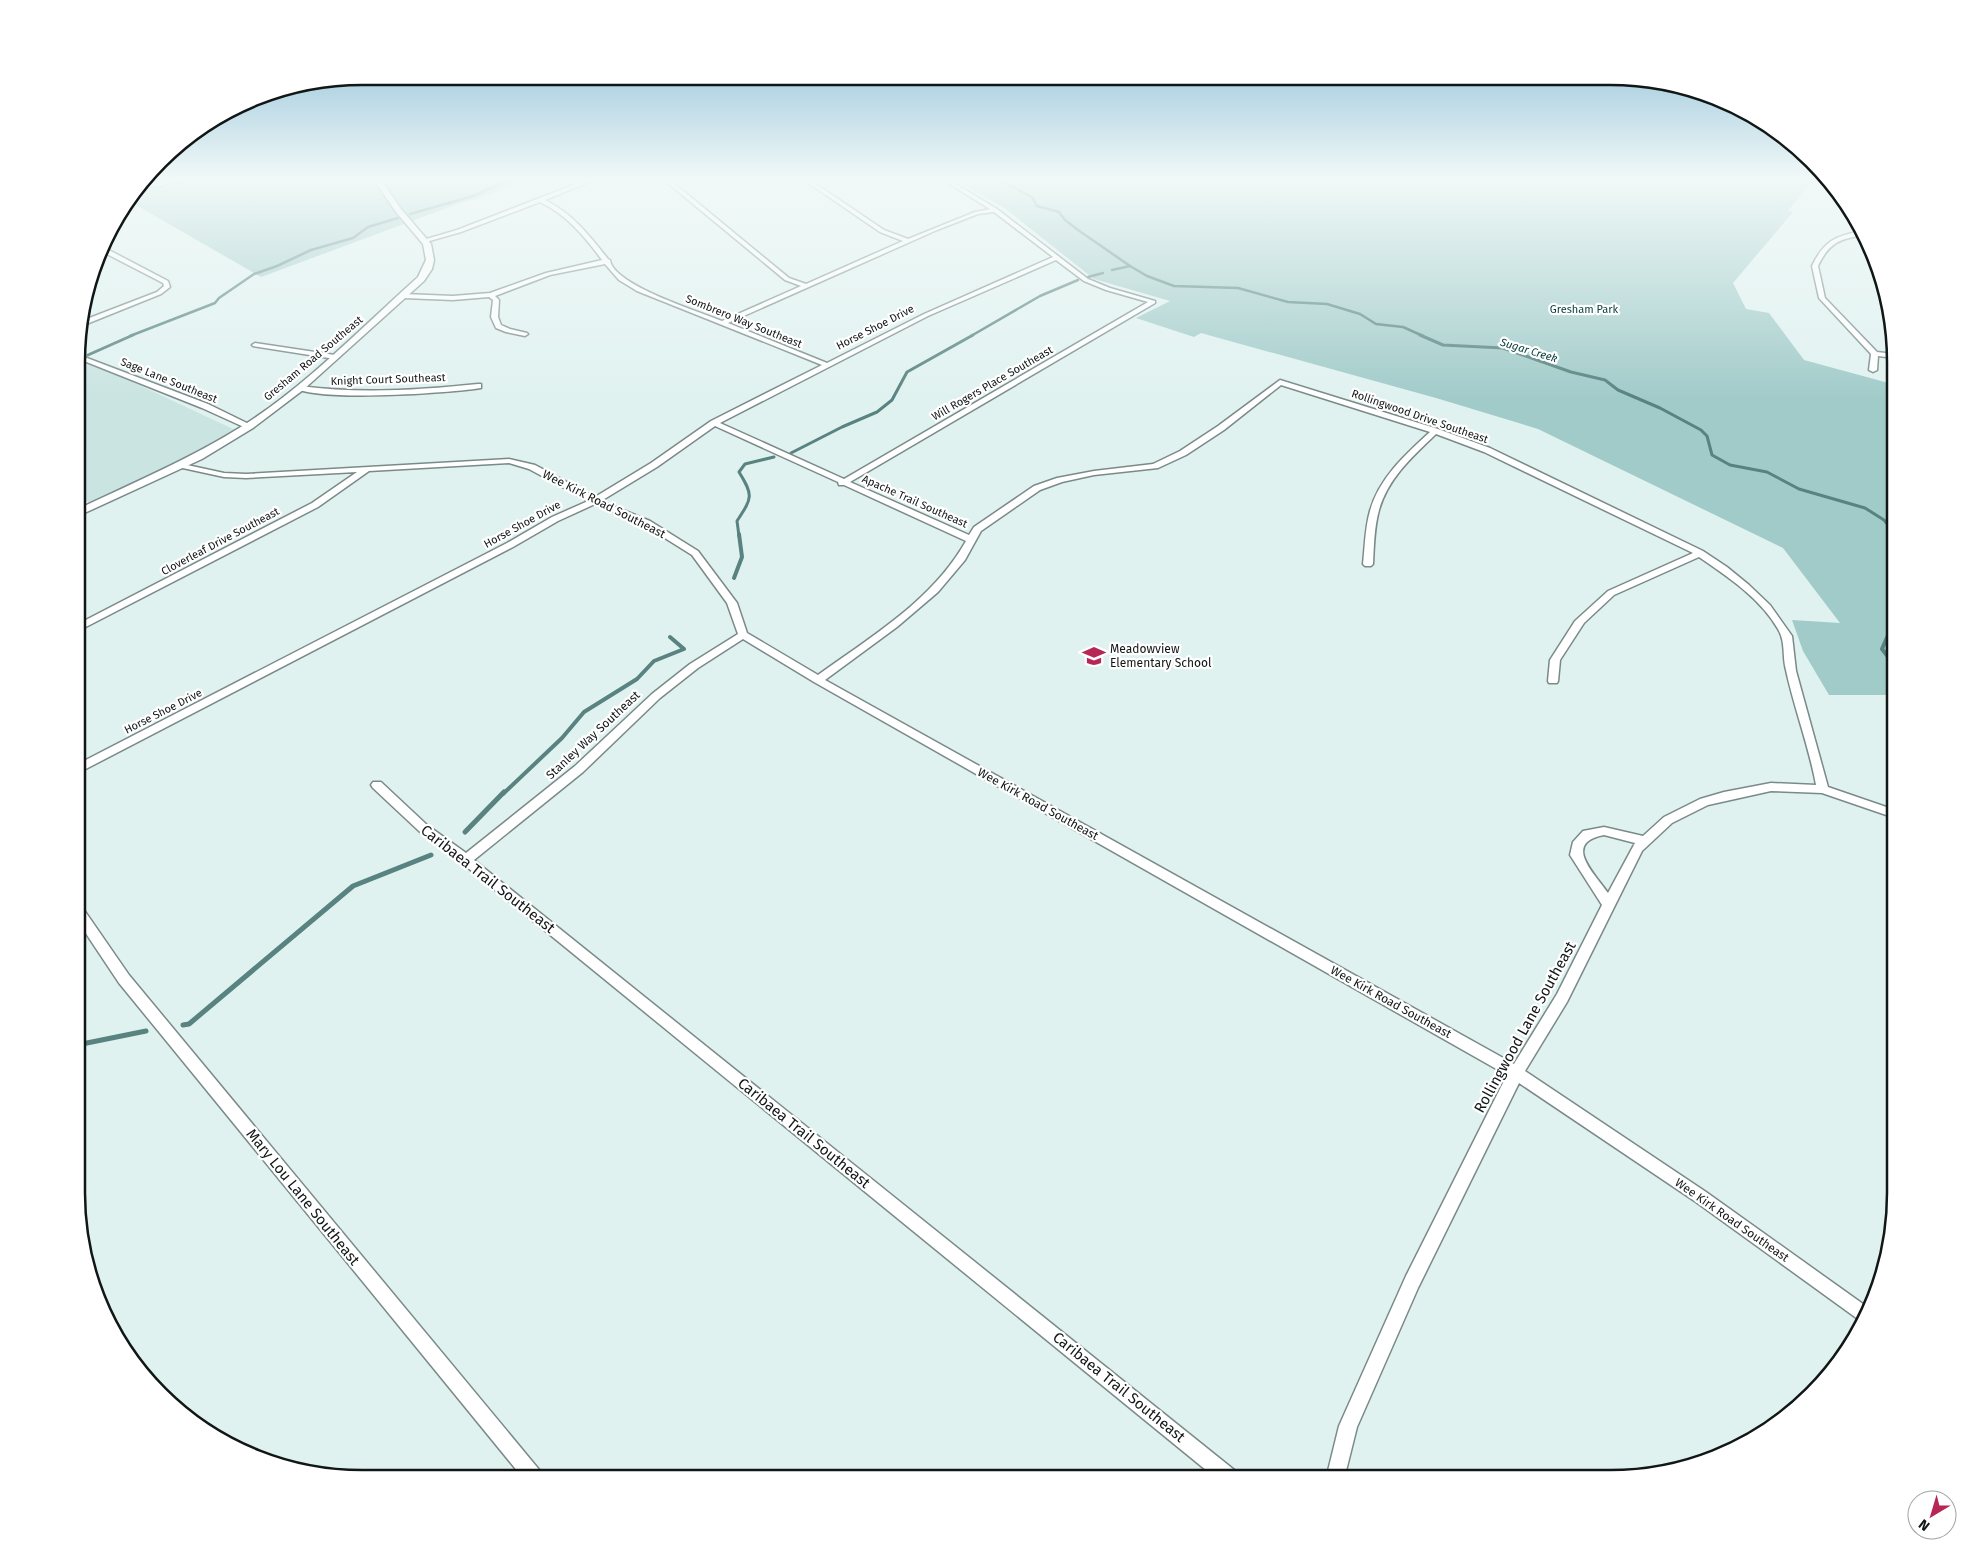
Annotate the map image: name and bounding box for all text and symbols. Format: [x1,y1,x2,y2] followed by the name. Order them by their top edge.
[684,292,804,351] street label: Sombrero Way Southeast
[834,302,916,353] street label: Horse Shoe Drive
[1550,303,1619,316] park label: Gresham Park
[261,313,365,404] street label: Gresham Road Southeast
[1498,335,1559,365] water label: Sugar Creek
[929,343,1055,423] street label: Will Rogers Place Southeast
[119,355,219,406] street label: Sage Lane Southeast
[330,371,446,388] street label: Knight Court Southeast
[1350,387,1490,446] street label: Rollingwood Drive Southeast
[540,467,668,541] street label: Wee Kirk Road Southeast
[860,472,969,531] street label: Apache Trail Southeast
[482,498,563,551] street label: Horse Shoe Drive
[159,505,281,578] street label: Cloverleaf Drive Southeast
[1110,642,1212,670] place label: Meadowview Elementary School
[1081,643,1107,669] school or university icon: Meadowview Elementary School
[122,686,204,737] street label: Horse Shoe Drive
[543,687,643,782] street label: Stanley Way Southeast
[975,765,1101,843] street label: Wee Kirk Road Southeast
[417,821,559,937] street label: Caribaea Trail Southeast
[1470,938,1580,1116] street label: Rollingwood Lane Southeast
[1328,963,1454,1041] street label: Wee Kirk Road Southeast
[734,1074,874,1192] street label: Caribaea Trail Southeast
[242,1125,364,1269] street label: Mary Lou Lane Southeast
[1672,1175,1792,1265] street label: Wee Kirk Road Southeast
[1049,1328,1189,1446] street label: Caribaea Trail Southeast
[1907,1490,1957,1540] north arrow
[1915,1515,1933,1534] text: N

